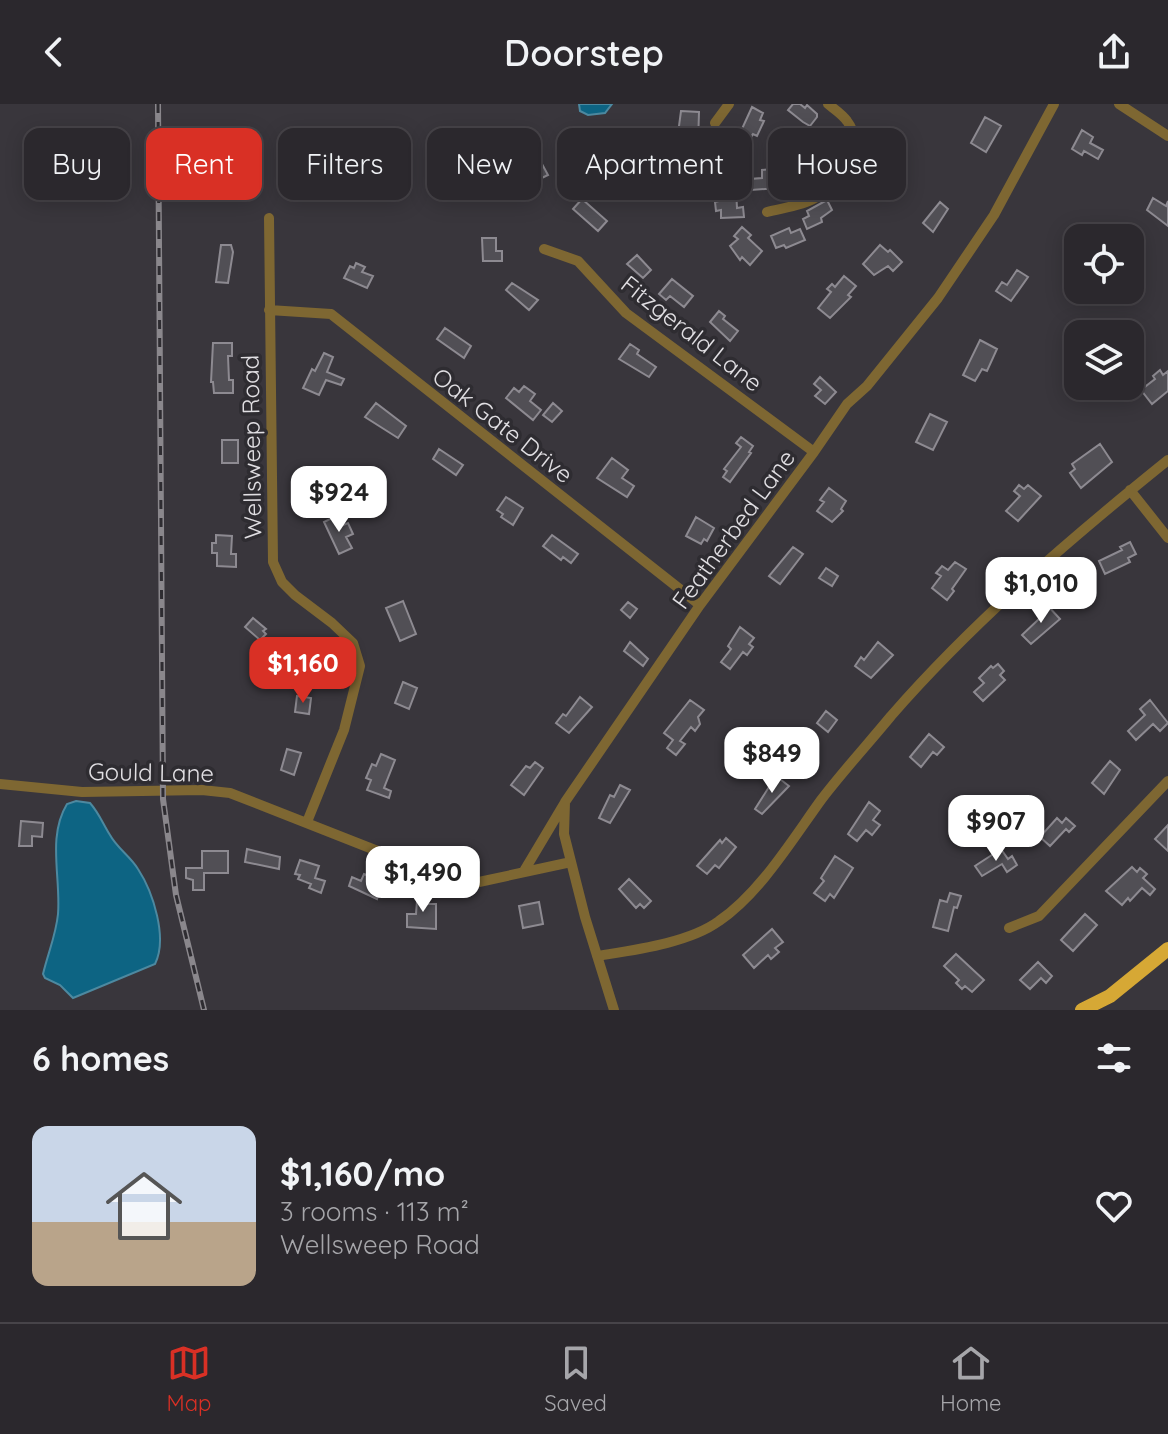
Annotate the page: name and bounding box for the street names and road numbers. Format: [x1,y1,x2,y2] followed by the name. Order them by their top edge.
[615,269,769,397] street label: Fitzgerald Lane
[234,355,268,539] street label: Wellsweep Road
[427,361,579,489] street label: Oak Gate Drive
[665,443,801,615] street label: Featherbed Lane
[88,756,214,788] street label: Gould Lane

